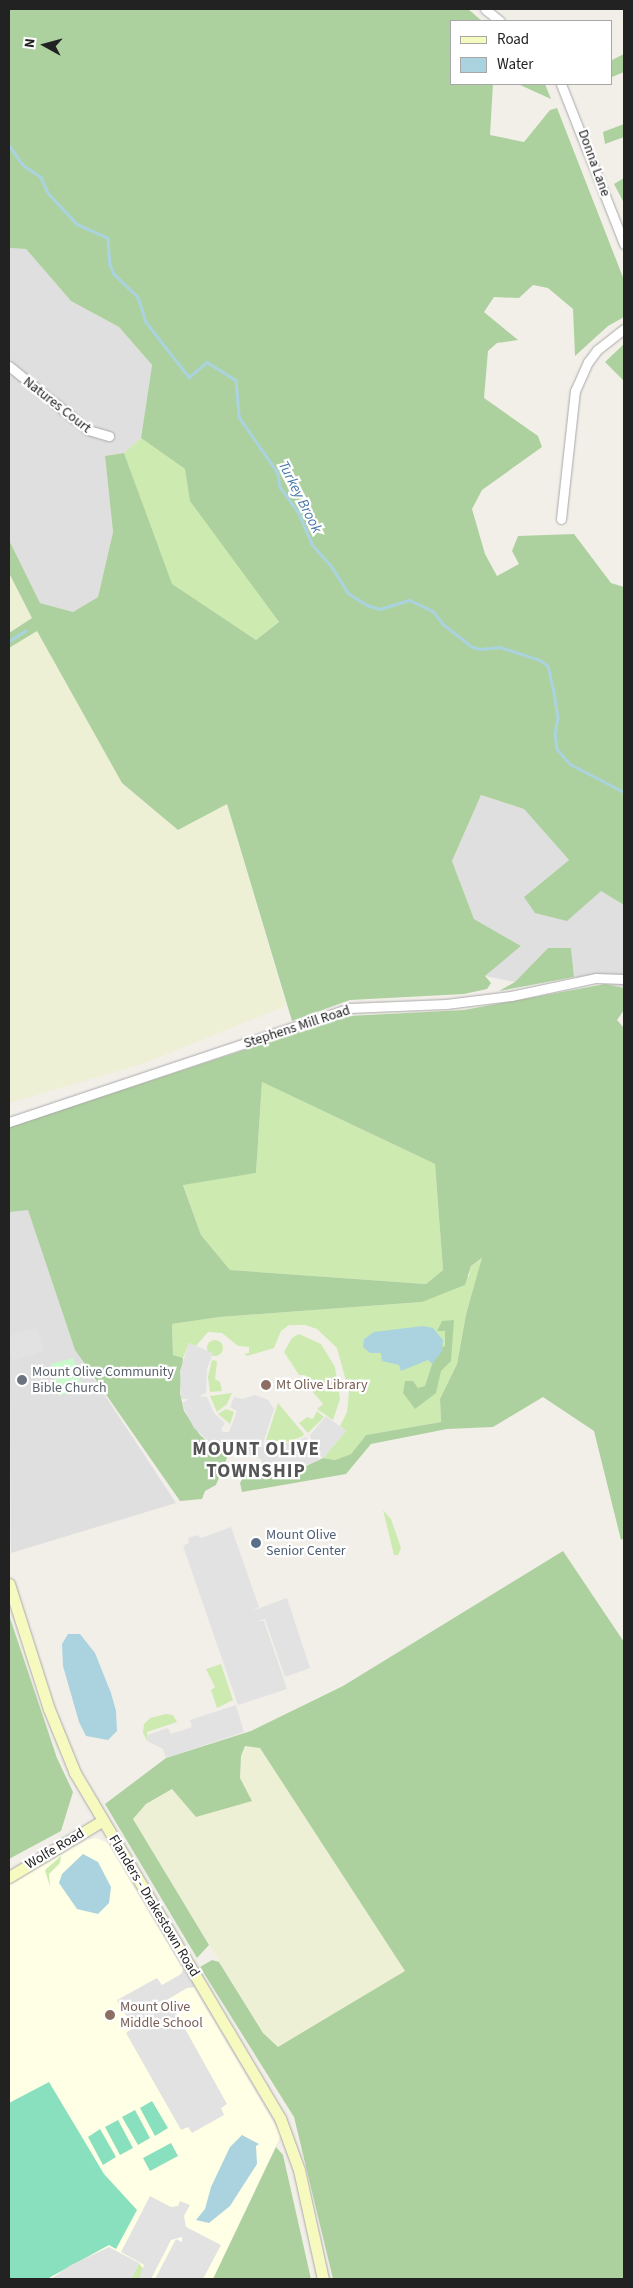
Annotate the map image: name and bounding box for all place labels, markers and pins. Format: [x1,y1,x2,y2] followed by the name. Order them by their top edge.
[32,1364,174,1396] place label: Mount Olive Community Bible Church
[16,1374,28,1386] marker: Mount Olive Community Bible Church
[276,1377,368,1393] place label: Mt Olive Library
[260,1379,272,1391] marker: Mt Olive Library
[266,1527,346,1560] place label: Mount Olive Senior Center
[250,1537,262,1549] marker: Mount Olive Senior Center
[120,1999,203,2031] place label: Mount Olive Middle School
[104,2009,116,2021] marker: Mount Olive Middle School

